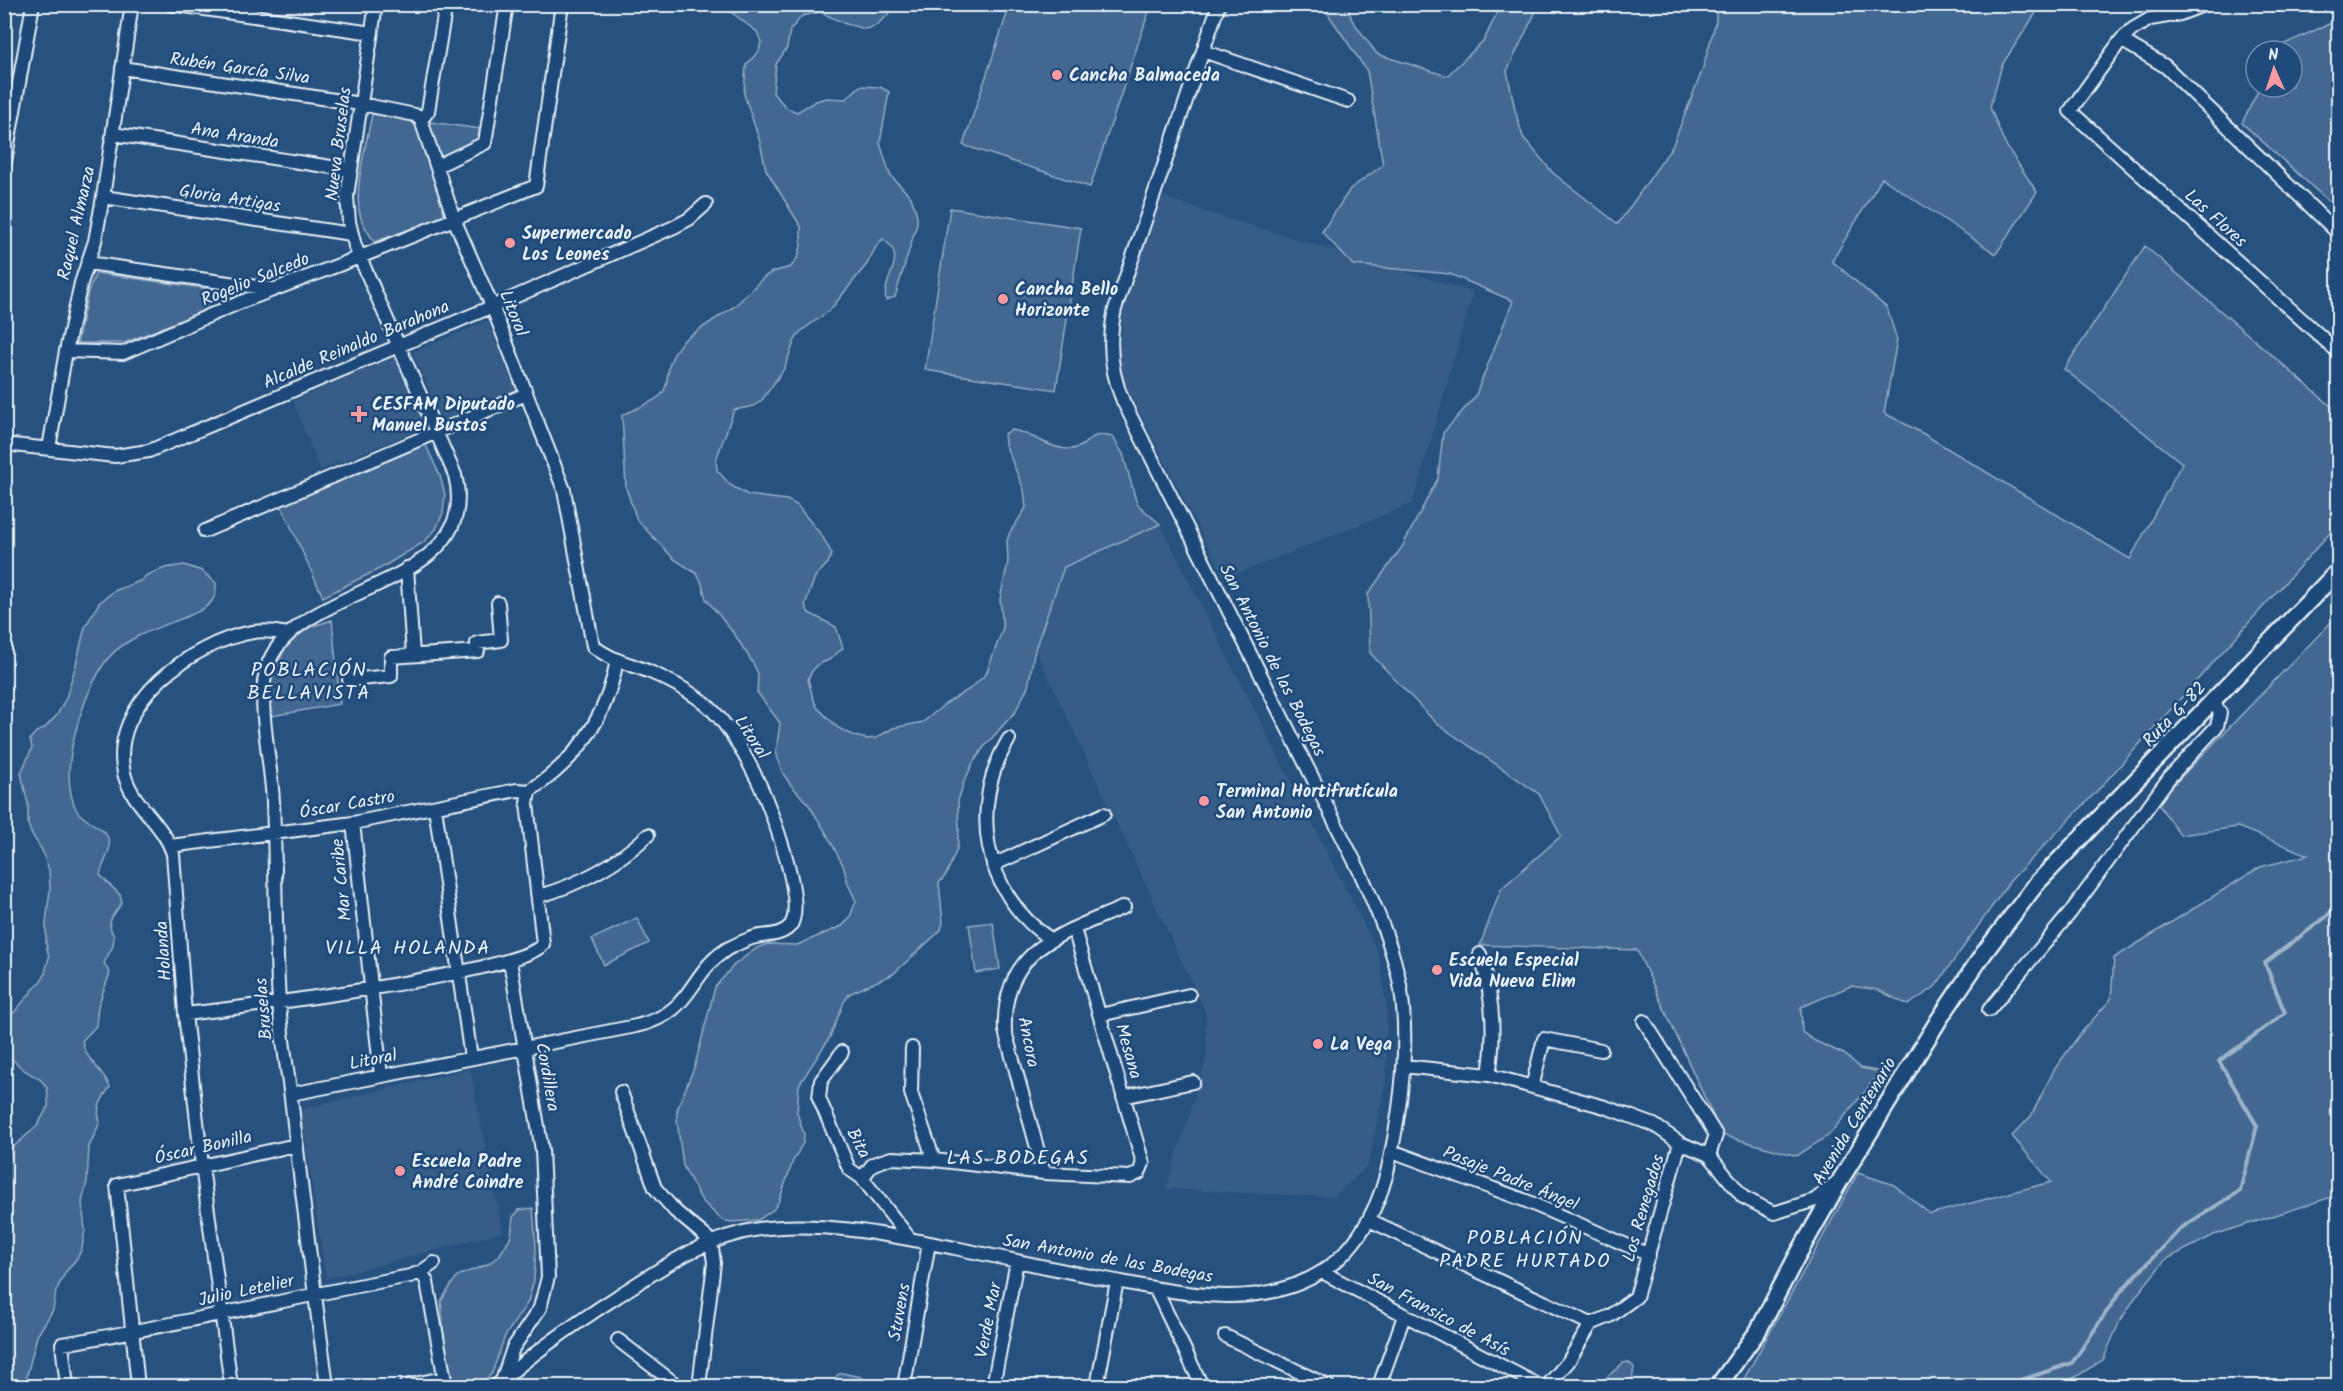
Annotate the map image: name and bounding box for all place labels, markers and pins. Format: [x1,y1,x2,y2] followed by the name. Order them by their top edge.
[1069,62,1220,91] place label: Cancha Balmaceda
[1050,68,1064,82] marker: Cancha Balmaceda
[522,220,632,270] place label: Supermercado Los Leones
[503,236,517,250] marker: Supermercado Los Leones
[1015,276,1118,326] place label: Cancha Bello Horizonte
[996,292,1010,306] marker: Cancha Bello Horizonte
[372,391,515,441] place label: CESFAM Diputado Manuel Bustos
[350,405,368,423] marker: CESFAM Diputado Manuel Bustos
[1216,778,1398,828] place label: Terminal Hortifrutícula San Antonio
[1197,794,1211,808] marker: Terminal Hortifrutícula San Antonio
[1449,947,1579,997] place label: Escuela Especial Vida Nueva Elim
[1430,963,1444,977] marker: Escuela Especial Vida Nueva Elim
[1330,1031,1392,1060] place label: La Vega
[1311,1037,1325,1051] marker: La Vega
[412,1148,524,1198] place label: Escuela Padre André Coindre
[393,1164,407,1178] marker: Escuela Padre André Coindre

